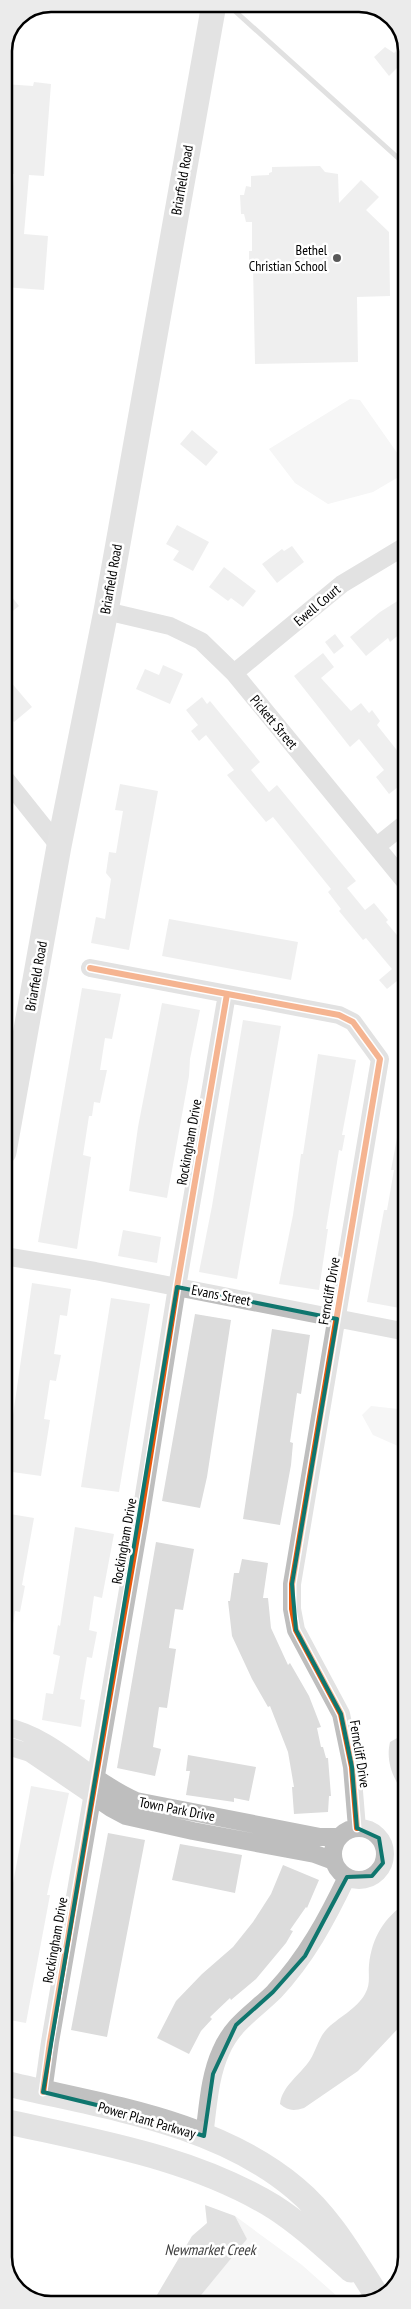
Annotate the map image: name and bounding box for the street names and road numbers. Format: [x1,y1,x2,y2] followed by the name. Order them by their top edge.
[167,143,197,217] street label: Briarfield Road
[96,542,126,616] street label: Briarfield Road
[290,580,344,630] street label: Ewell Court
[246,691,302,753] street label: Pickett Street
[21,939,51,1013] street label: Briarfield Road
[173,1097,205,1186] street label: Rockingham Drive
[314,1256,344,1326] street label: Ferncliff Drive
[190,1280,252,1310] street label: Evans Street
[108,1496,140,1585] street label: Rockingham Drive
[346,1719,374,1789] street label: Ferncliff Drive
[137,1793,217,1825] street label: Town Park Drive
[39,1895,71,1984] street label: Rockingham Drive
[96,2097,199,2143] street label: Power Plant Parkway

